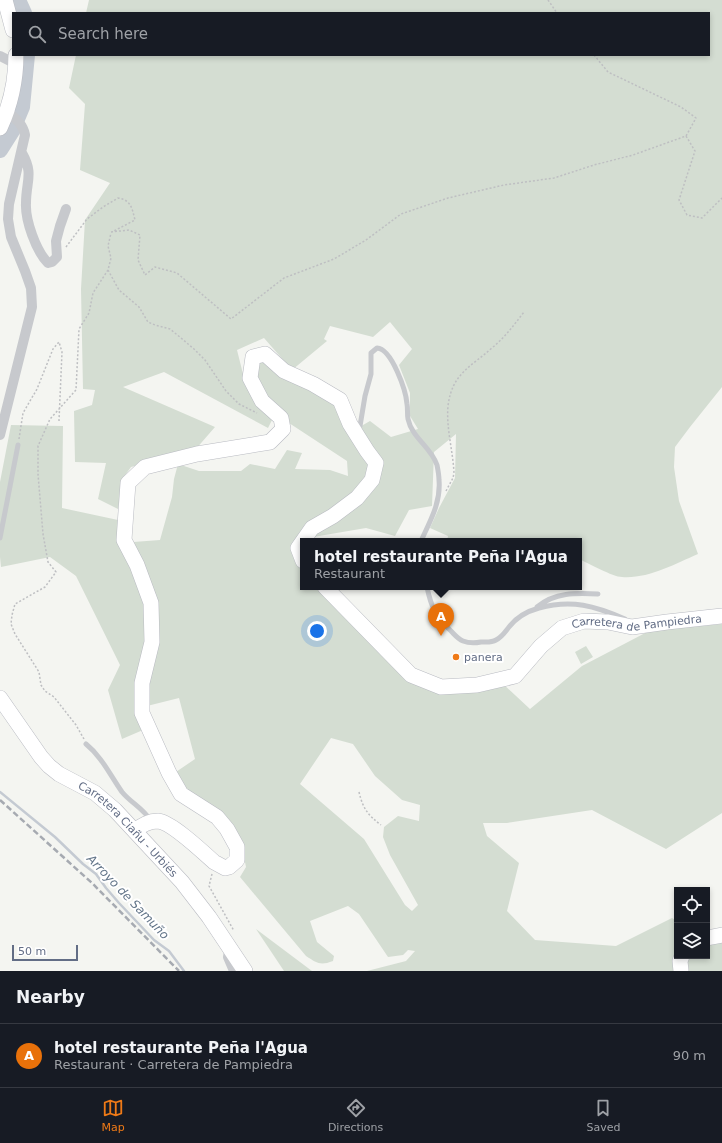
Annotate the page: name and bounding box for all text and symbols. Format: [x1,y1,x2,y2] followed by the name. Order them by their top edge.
[12,12,710,56] search box
[26,23,48,45] icon: search
[58,25,148,43] text: Search here
[300,538,582,590] popup
[314,548,568,566] text: hotel restaurante Peña l'Agua
[314,566,385,581] text: Restaurant
[428,603,454,636] pin: A
[570,612,703,634] street label: Carretera de Pampiedra
[307,621,327,641] your location
[464,651,503,664] place label: panera
[451,652,461,662] marker: panera
[76,779,180,880] street label: Carretera Ciañu - Urbiés
[83,851,172,942] water label: Arroyo de Samuño
[674,887,710,959] map controls
[674,887,710,923] button: locate
[674,923,710,959] button: layers
[12,943,78,962] scale bar
[18,945,46,958] text: 50 m
[16,987,85,1007] text: Nearby
[54,1039,308,1057] text: hotel restaurante Peña l'Agua
[24,1048,34,1063] text: A
[673,1048,706,1063] text: 90 m
[54,1057,293,1072] text: Restaurant · Carretera de Pampiedra
[102,1097,125,1134] tab: Map
[328,1097,383,1134] tab: Directions
[586,1097,620,1134] tab: Saved

